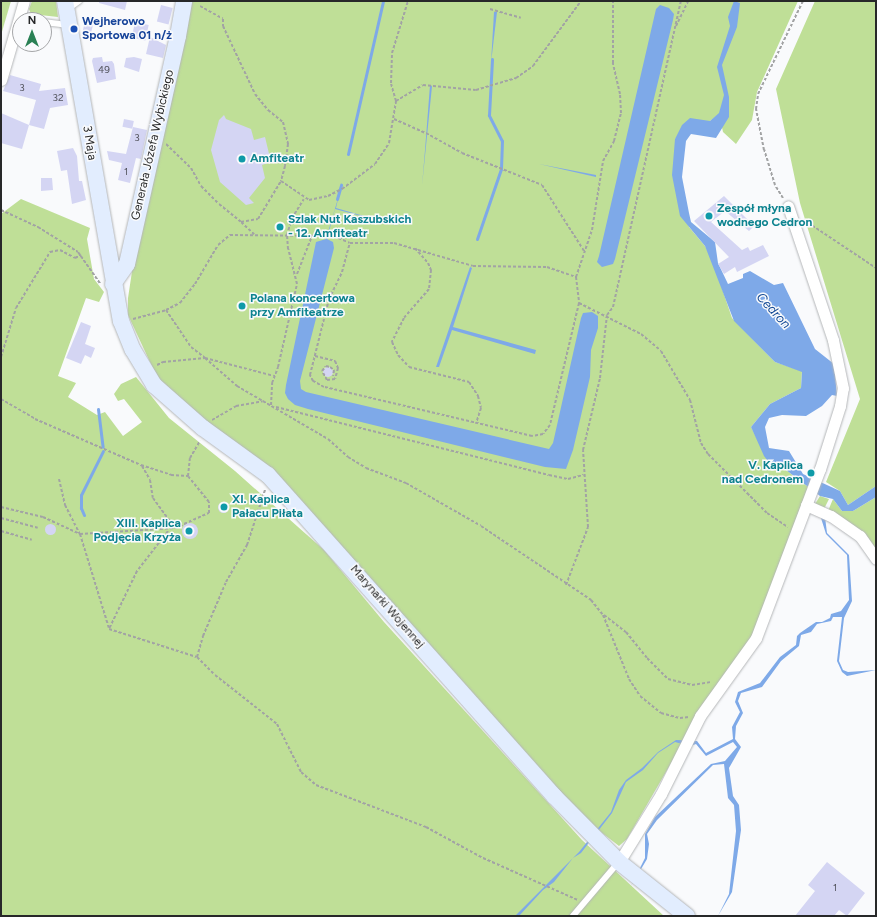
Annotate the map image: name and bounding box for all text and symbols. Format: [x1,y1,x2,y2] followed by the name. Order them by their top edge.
[12,12,52,52] north arrow
[28,14,36,27] text: N
[82,15,172,43] place label: Wejherowo Sportowa 01 n/ż
[69,24,79,34] marker: Wejherowo Sportowa 01 n/ż
[98,64,110,76] house number: 49
[129,68,177,222] street label: Generała Józefa Wybickiego
[19,82,25,94] house number: 3
[52,92,64,104] house number: 32
[79,125,99,161] street label: 3 Maja
[134,132,140,144] house number: 3
[250,152,304,166] place label: Amfiteatr
[237,154,247,164] marker: Amfiteatr
[124,166,128,178] house number: 1
[717,202,812,230] place label: Zespół młyna wodnego Cedron
[704,211,714,221] marker: Zespół młyna wodnego Cedron
[288,213,411,241] place label: Szlak Nut Kaszubskich - 12. Amfiteatr
[275,222,285,232] marker: Szlak Nut Kaszubskich - 12. Amfiteatr
[753,290,793,332] water label: Cedron
[250,292,355,320] place label: Polana koncertowa przy Amfiteatrze
[237,301,247,311] marker: Polana koncertowa przy Amfiteatrze
[722,459,803,487] place label: V. Kaplica nad Cedronem
[806,468,816,478] marker: V. Kaplica nad Cedronem
[232,493,303,521] place label: XI. Kaplica Pałacu Piłata
[219,502,229,512] marker: XI. Kaplica Pałacu Piłata
[93,517,181,545] place label: XIII. Kaplica Podjęcia Krzyża
[184,526,194,536] marker: XIII. Kaplica Podjęcia Krzyża
[347,562,427,652] street label: Marynarki Wojennej
[833,882,837,894] house number: 1

